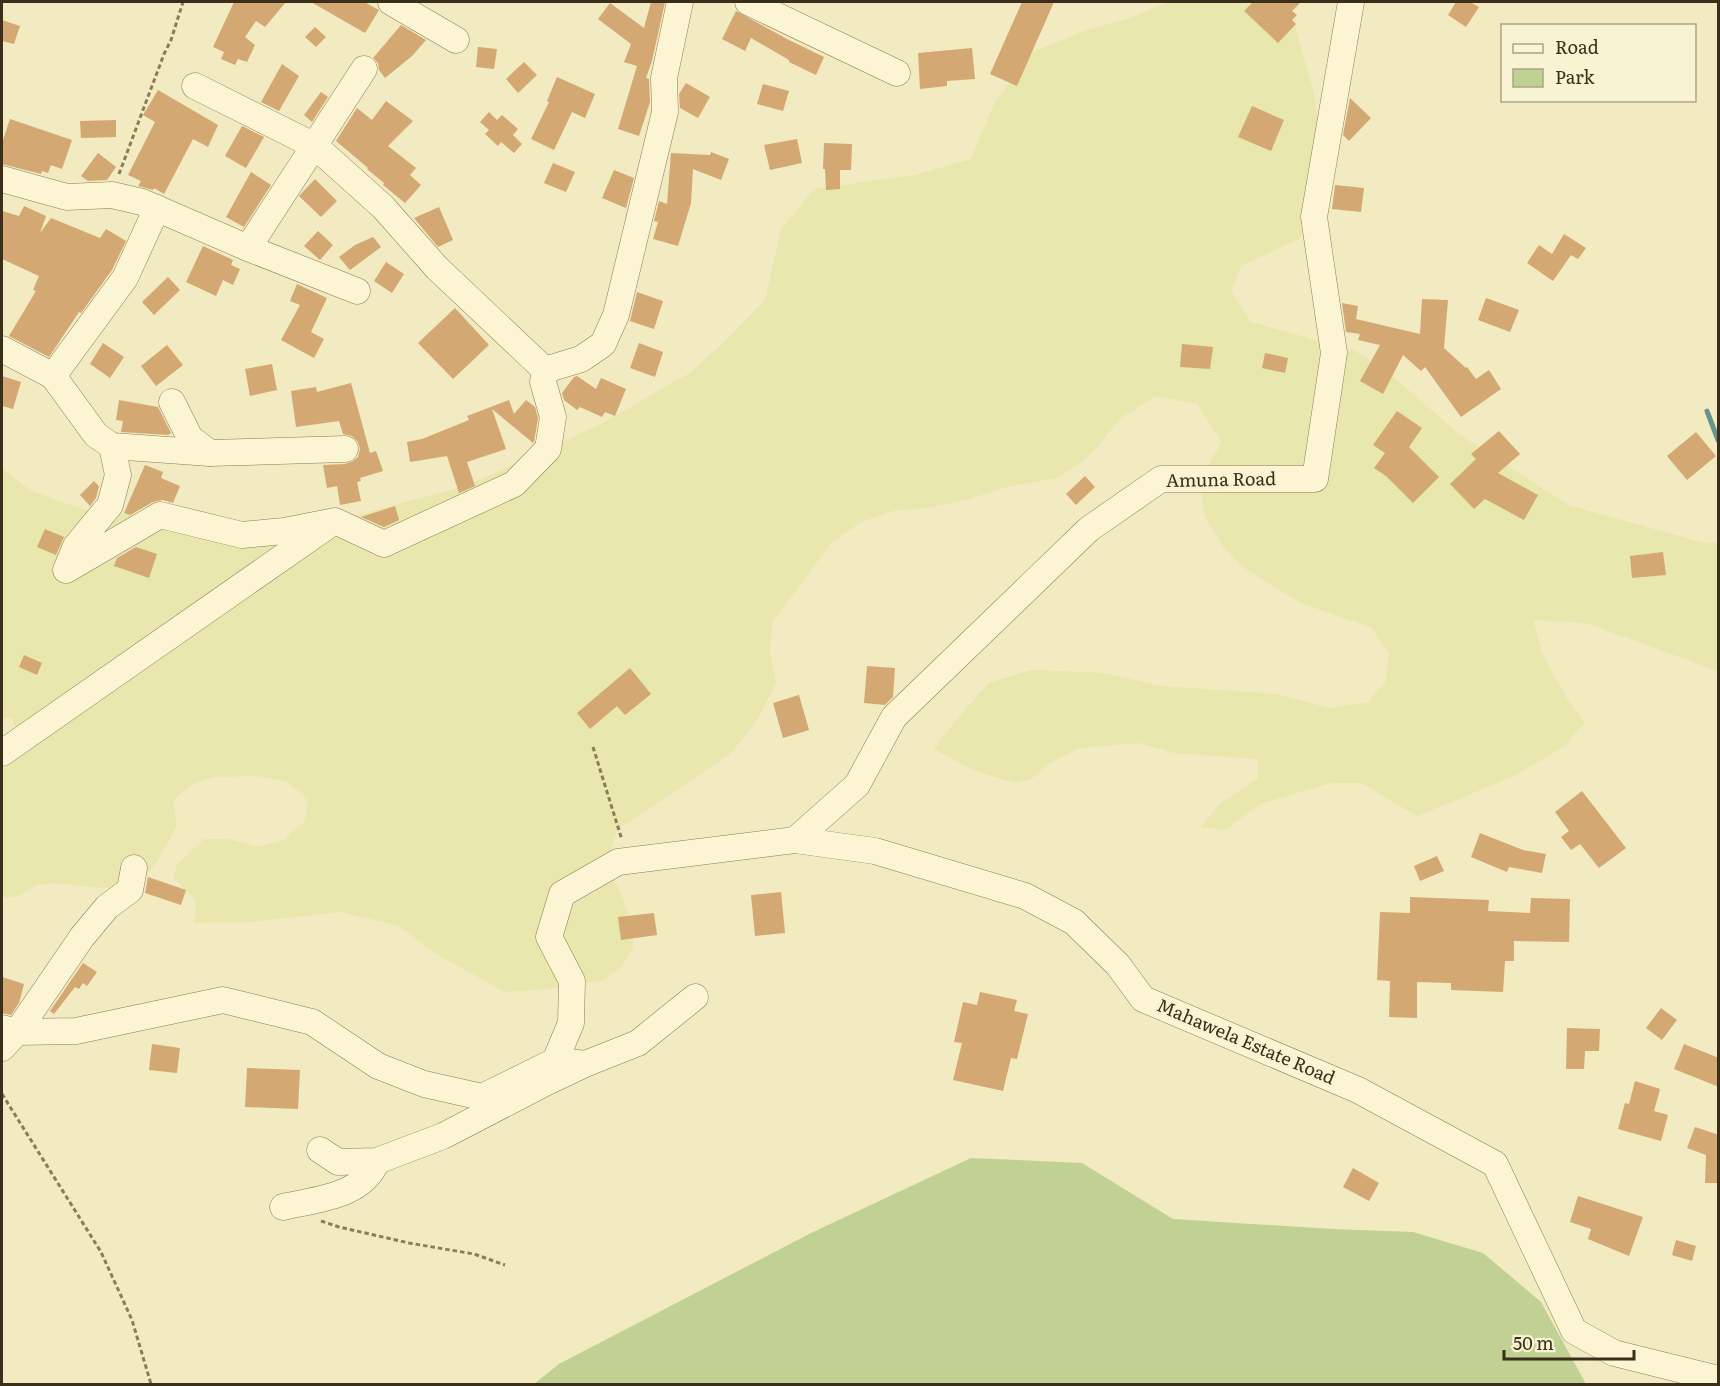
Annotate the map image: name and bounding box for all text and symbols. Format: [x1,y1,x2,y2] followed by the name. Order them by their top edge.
[1501,24,1696,102] legend
[1555,33,1599,60] text: Road
[1555,63,1596,90] text: Park
[1166,464,1276,493] street label: Amuna Road
[1153,991,1340,1090] street label: Mahawela Estate Road
[1504,1323,1634,1361] scale bar
[1513,1329,1554,1356] text: 50 m

